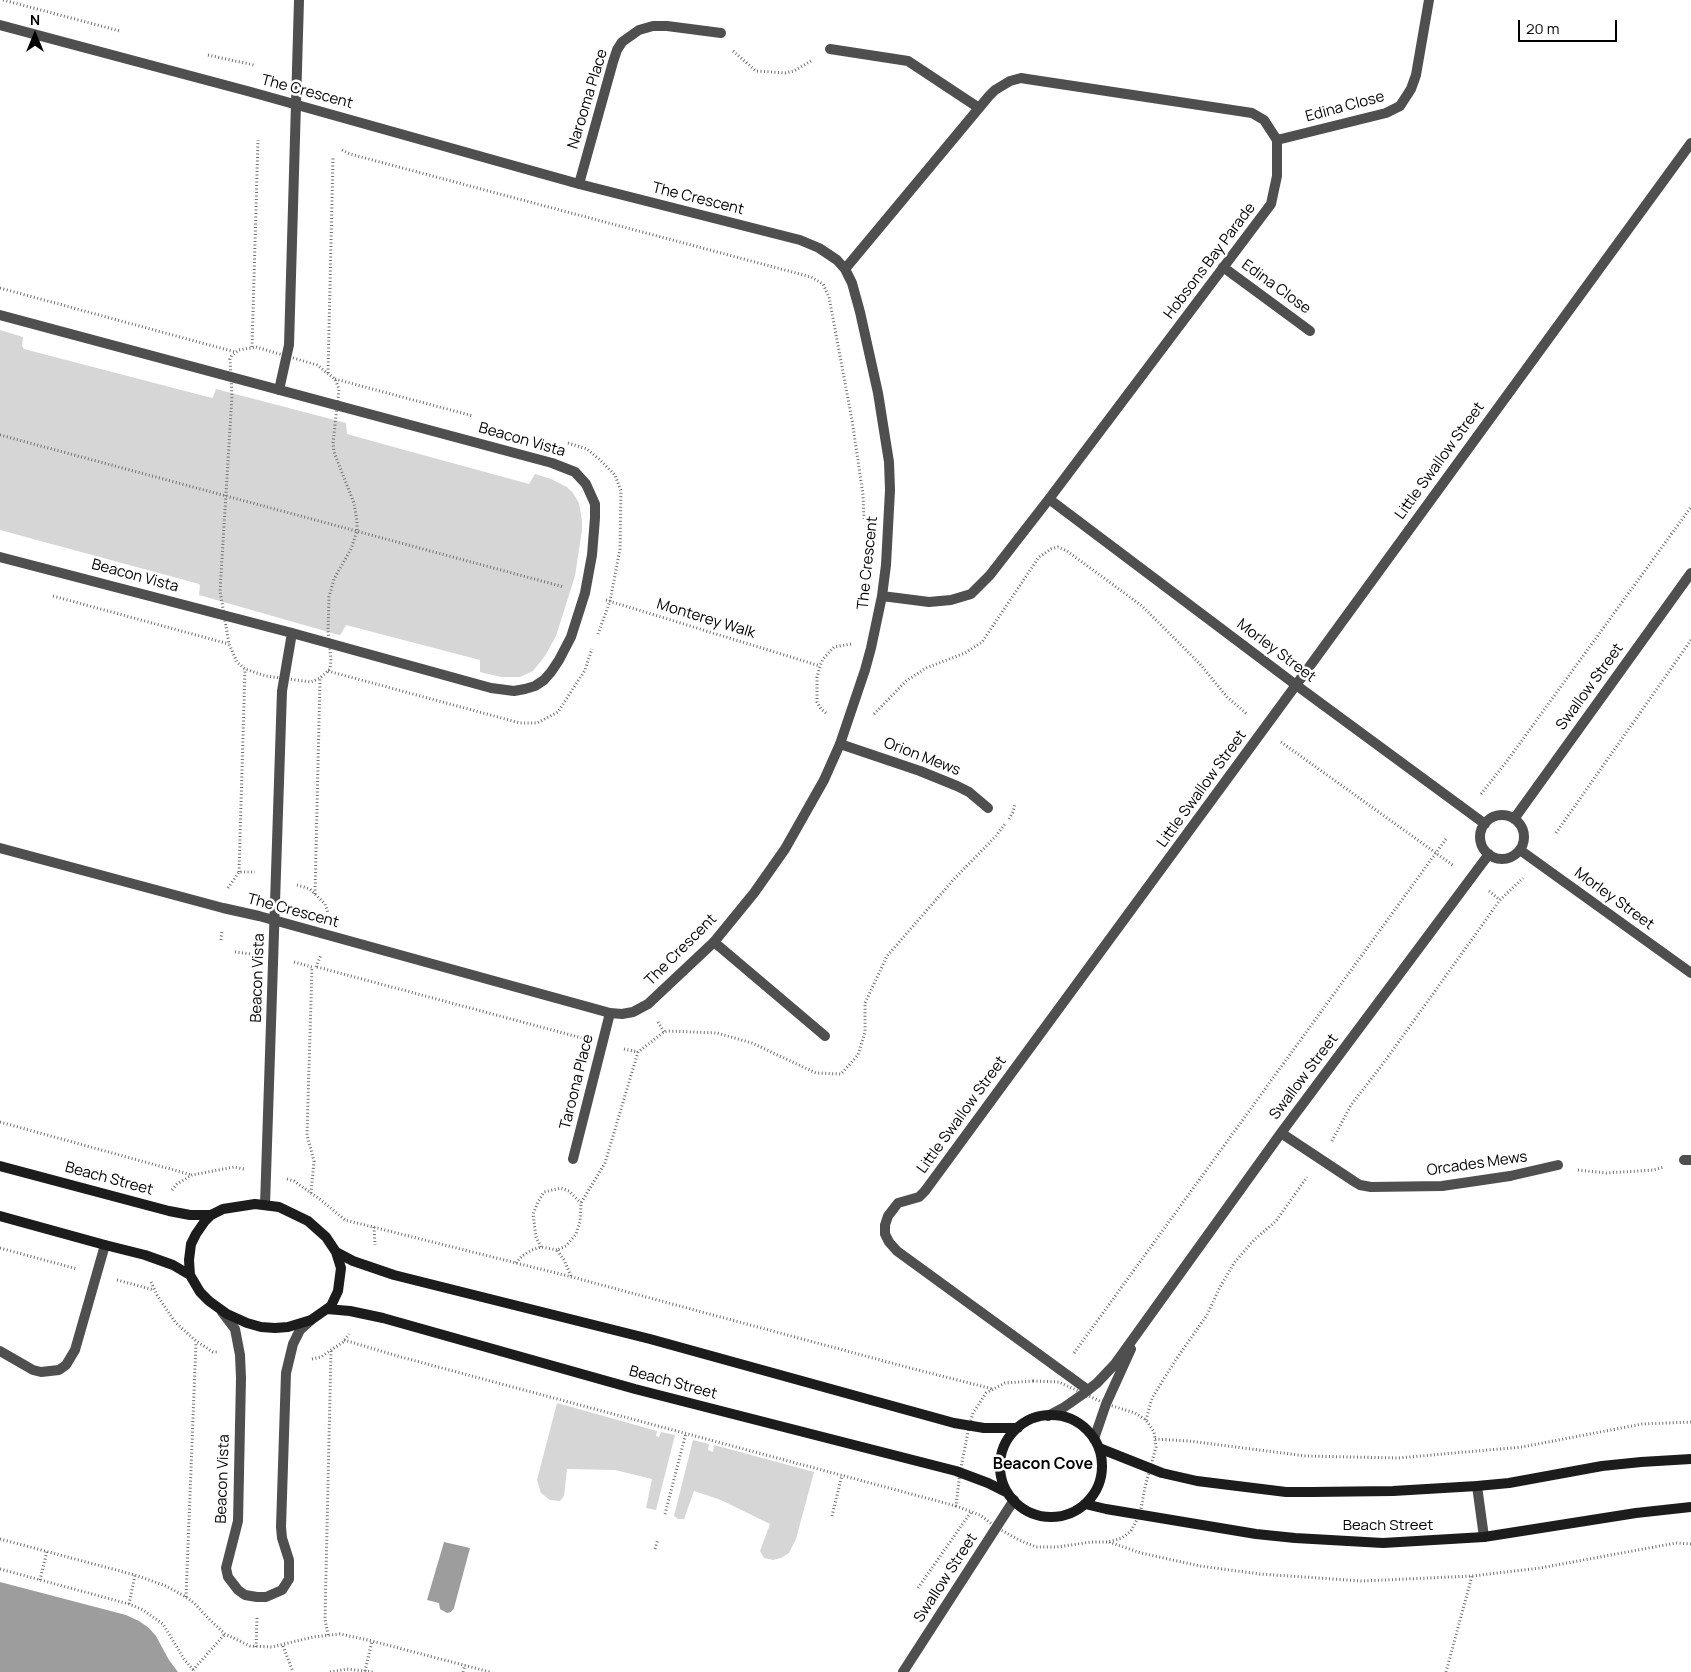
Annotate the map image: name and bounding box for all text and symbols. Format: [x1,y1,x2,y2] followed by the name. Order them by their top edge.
[10,10,60,60] north arrow
[30,10,40,29] text: N
[1521,10,1620,42] scale bar
[1526,18,1559,39] text: 20 m
[564,47,612,151] street label: Narooma Place
[259,71,355,113] street label: The Crescent
[1304,88,1386,126] street label: Edina Close
[650,179,746,219] street label: The Crescent
[1161,199,1259,323] street label: Hobsons Bay Parade
[1238,256,1314,318] street label: Edina CIose
[1391,399,1489,523] street label: Little Swallow Street
[477,419,567,461] street label: Beacon Vista
[854,515,882,611] street label: The Crescent
[89,556,181,596] street label: Beacon Vista
[654,595,758,643] street label: Monterey Walk
[1233,616,1319,686] street label: Morley Street
[1553,640,1627,734] street label: Swallow Street
[1153,727,1251,851] street label: Little Swallow Street
[881,734,963,780] street label: Orion Mews
[1571,864,1657,934] street label: Morley Street
[245,890,341,932] street label: The Crescent
[641,910,721,990] street label: The Crescent
[247,933,269,1023] street label: Beacon Vista
[1266,1031,1342,1123] street label: Swallow Street
[557,1033,597,1131] street label: Taroona Place
[913,1053,1011,1177] street label: Little Swallow Street
[1426,1148,1528,1180] street label: Orcades Mews
[63,1159,155,1199] street label: Beach Street
[627,1363,719,1403] street label: Beach Street
[212,1434,234,1524] street label: Beacon Vista
[993,1455,1093,1475] district label: Beacon Cove
[1343,1517,1433,1535] street label: Beach Street
[910,1530,982,1626] street label: Swallow Street

